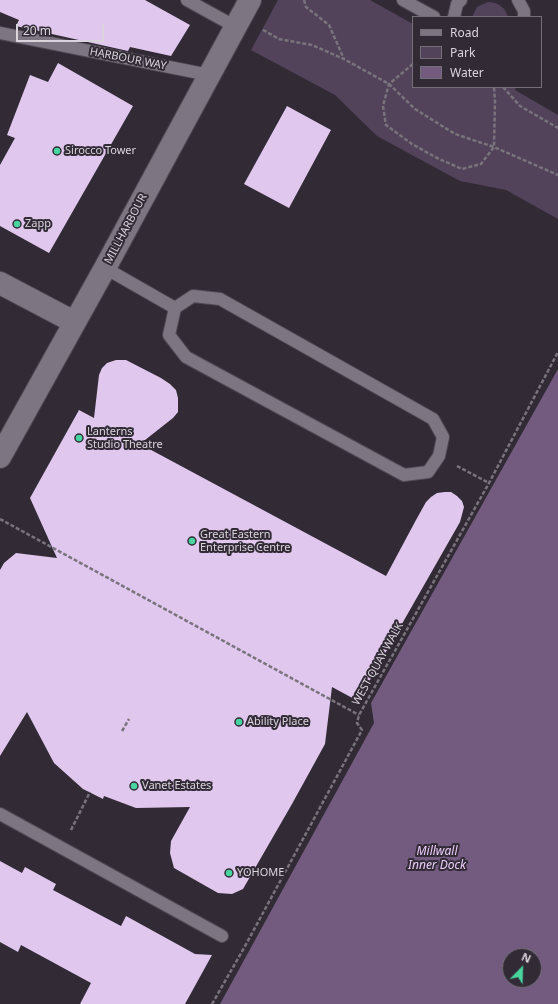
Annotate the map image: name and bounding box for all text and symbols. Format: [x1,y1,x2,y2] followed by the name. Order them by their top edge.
[18,16,106,42] scale bar
[412,16,542,88] legend
[23,22,51,39] text: 20 m
[450,24,479,41] text: Road
[450,44,475,61] text: Park
[89,45,167,73] street label: HARBOUR WAY
[450,64,484,81] text: Water
[65,144,136,158] place label: Sirocco Tower
[52,146,62,156] marker: Sirocco Tower
[102,192,150,266] street label: MILLHARBOUR
[25,217,51,231] place label: Zapp
[12,219,22,229] marker: Zapp
[87,425,163,451] place label: Lanterns Studio Theatre
[74,433,84,443] marker: Lanterns Studio Theatre
[200,528,291,554] place label: Great Eastern Enterprise Centre
[187,536,197,546] marker: Great Eastern Enterprise Centre
[350,620,406,708] street label: WEST QUAY WALK
[247,715,309,729] place label: Ability Place
[234,717,244,727] marker: Ability Place
[142,779,211,793] place label: Vanet Estates
[129,781,139,791] marker: Vanet Estates
[408,845,466,873] water label: Millwall Inner Dock
[237,866,284,880] place label: YOHOME
[224,868,234,878] marker: YOHOME
[502,948,542,988] north arrow
[519,949,534,966] text: N

